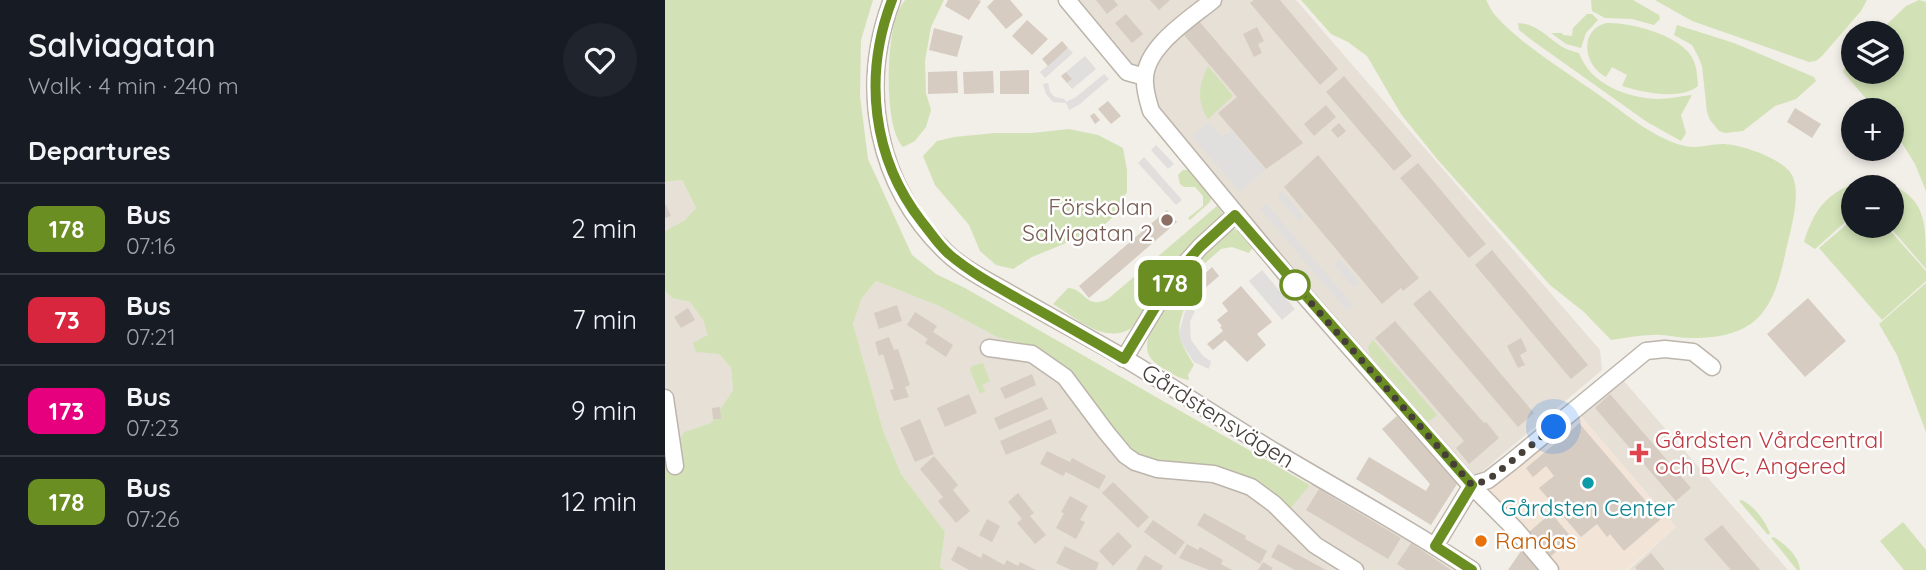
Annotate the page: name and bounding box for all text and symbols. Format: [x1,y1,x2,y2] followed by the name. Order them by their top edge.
[1841,21,1904,238] map controls
[1841,21,1904,84] button: layers
[563,23,637,97] button: heart
[28,24,216,65] text: Salviagatan
[28,71,239,100] text: Walk · 4 min · 240 m
[1841,98,1904,161] button: +
[28,134,171,167] text: Departures
[1841,175,1904,238] button: −
[1022,192,1153,247] place label: Förskolan Salvigatan 2
[126,198,171,231] text: Bus
[571,212,637,245] text: 2 min
[1159,212,1175,228] marker: Förskolan Salvigatan 2
[49,214,84,244] text: 178
[126,231,175,260] text: 07:16
[1130,260,1210,306] line badge: 178
[1152,268,1188,298] text: 178
[1280,270,1310,300] unlabelled marker
[126,289,171,322] text: Bus
[572,303,637,336] text: 7 min
[53,305,80,335] text: 73
[126,322,176,351] text: 07:21
[1137,357,1300,474] street label: Gårdstensvägen
[126,380,171,413] text: Bus
[571,394,637,427] text: 9 min
[49,396,84,426] text: 173
[1536,409,1571,444] your location
[126,413,179,442] text: 07:23
[1655,425,1884,480] place label: Gårdsten Vårdcentral och BVC, Angered
[1629,443,1649,463] marker: Gårdsten Vårdcentral och BVC, Angered
[126,471,171,504] text: Bus
[1580,475,1596,491] marker: Gårdsten Center
[562,485,637,518] text: 12 min
[49,487,84,517] text: 178
[1501,493,1675,522] place label: Gårdsten Center
[126,504,180,533] text: 07:26
[1495,526,1576,555] place label: Randas
[1473,533,1489,549] marker: Randas

